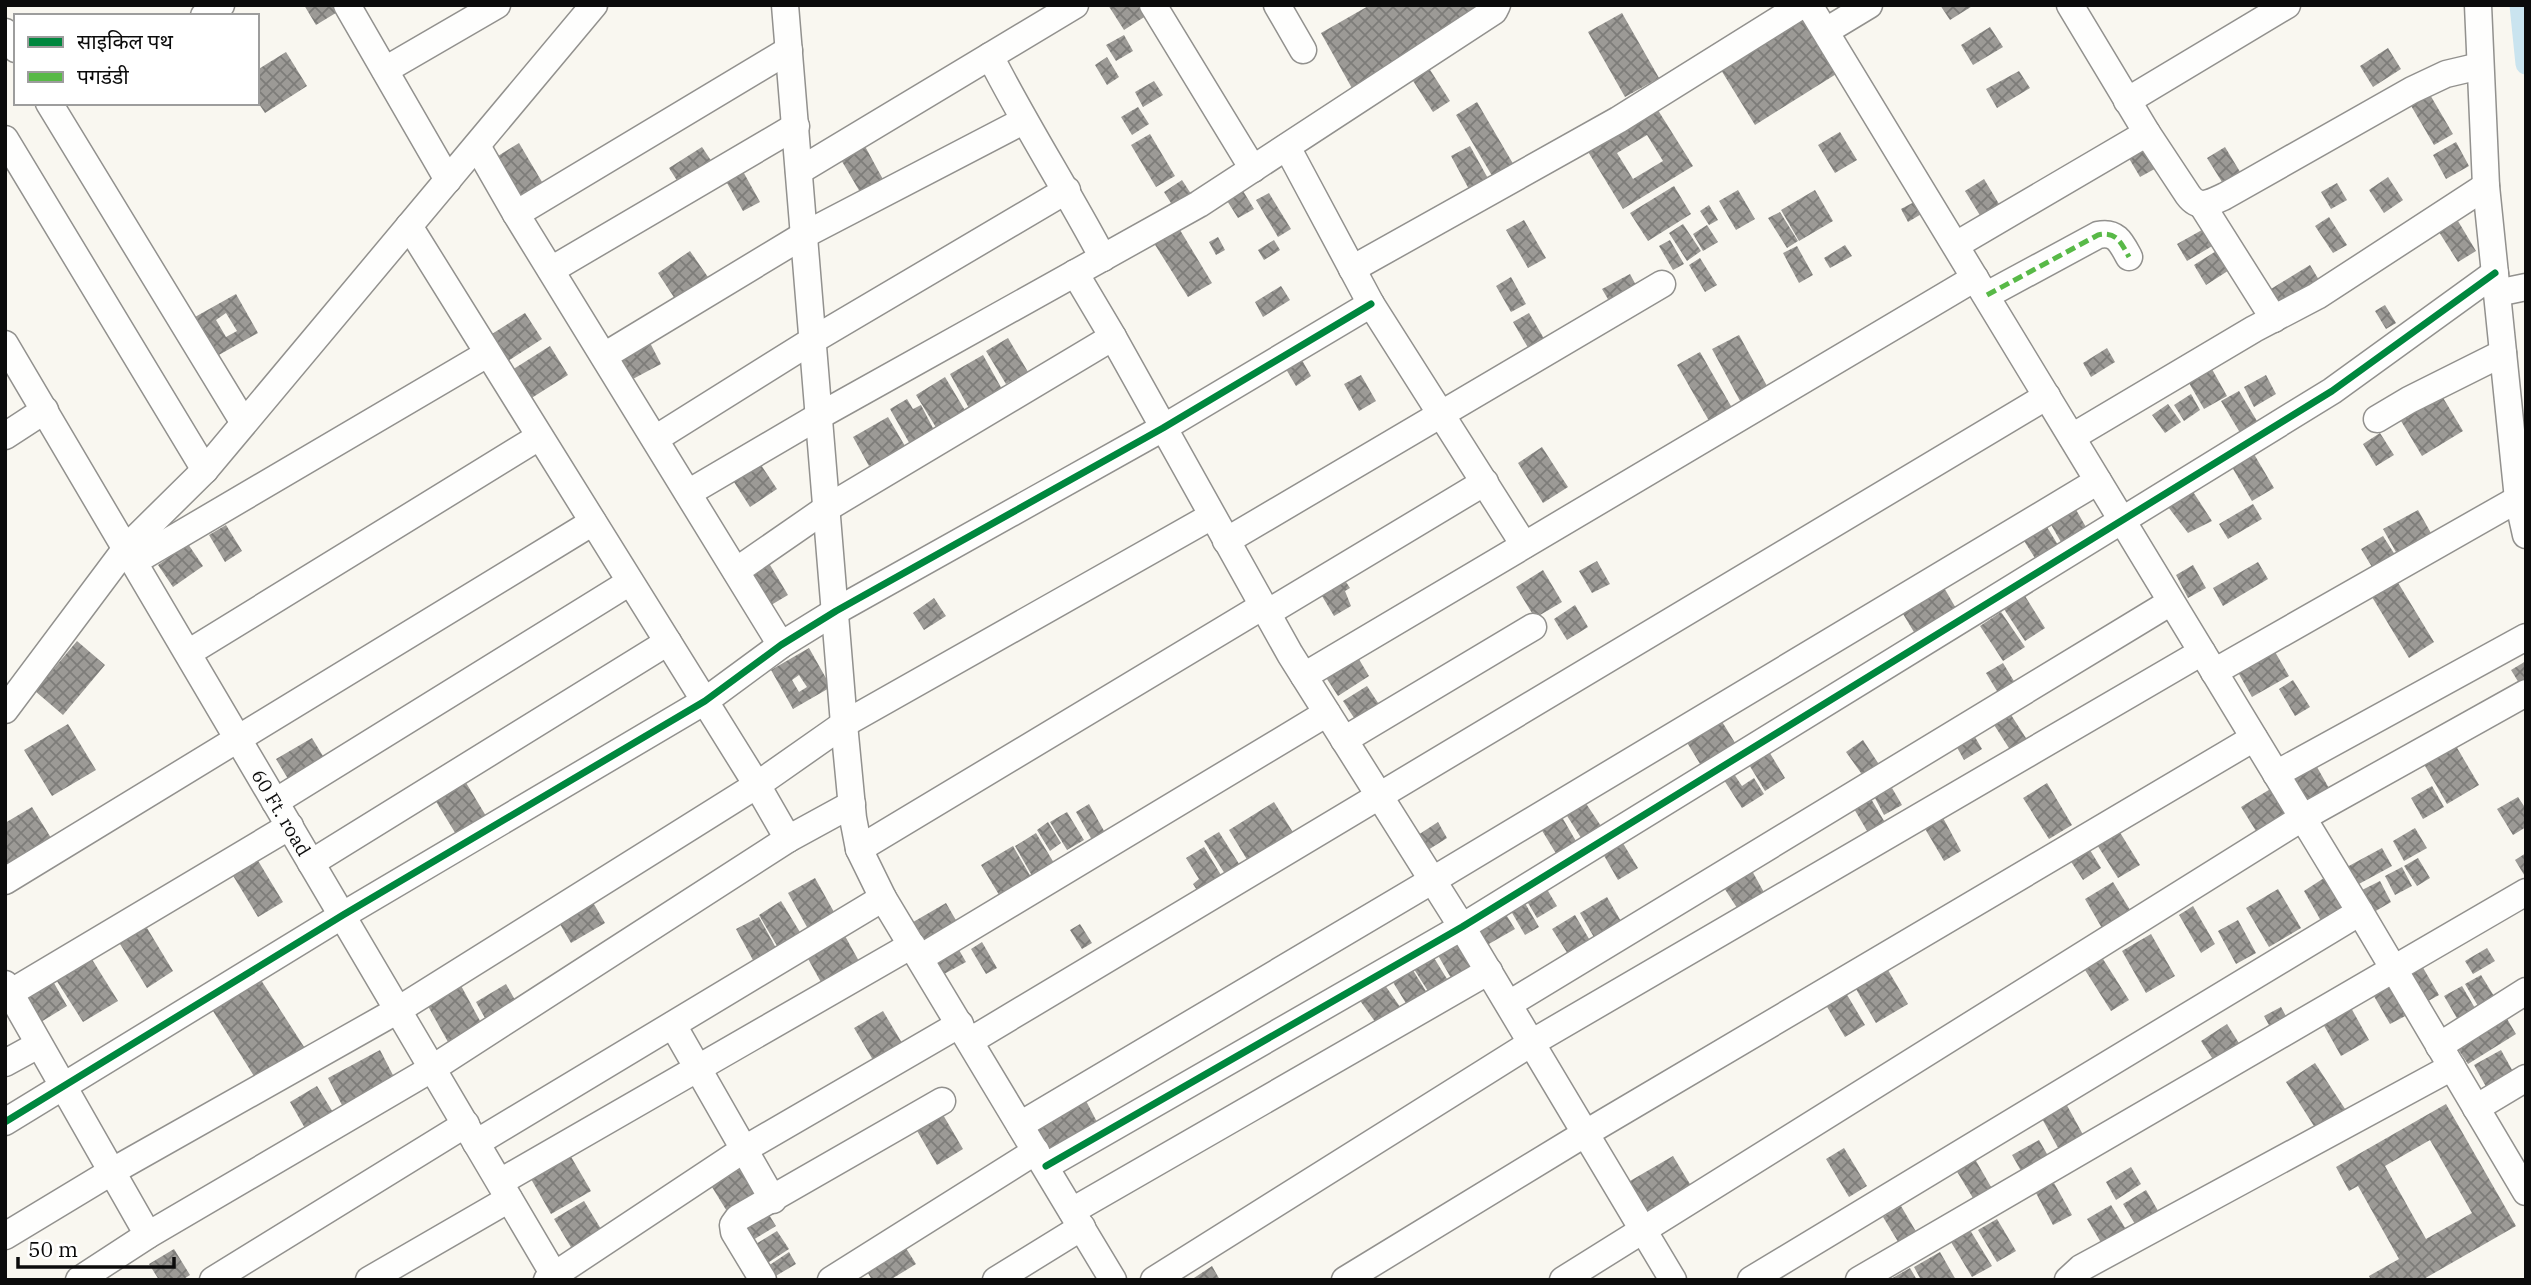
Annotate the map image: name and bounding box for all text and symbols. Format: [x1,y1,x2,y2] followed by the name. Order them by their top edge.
[14,14,259,105] legend
[77,27,174,55] text: साइकिल पथ
[77,62,129,90] text: पगडंडी
[246,765,316,860] street label: 60 Ft. road
[18,1226,173,1270] scale bar
[28,1235,78,1263] text: 50 m

